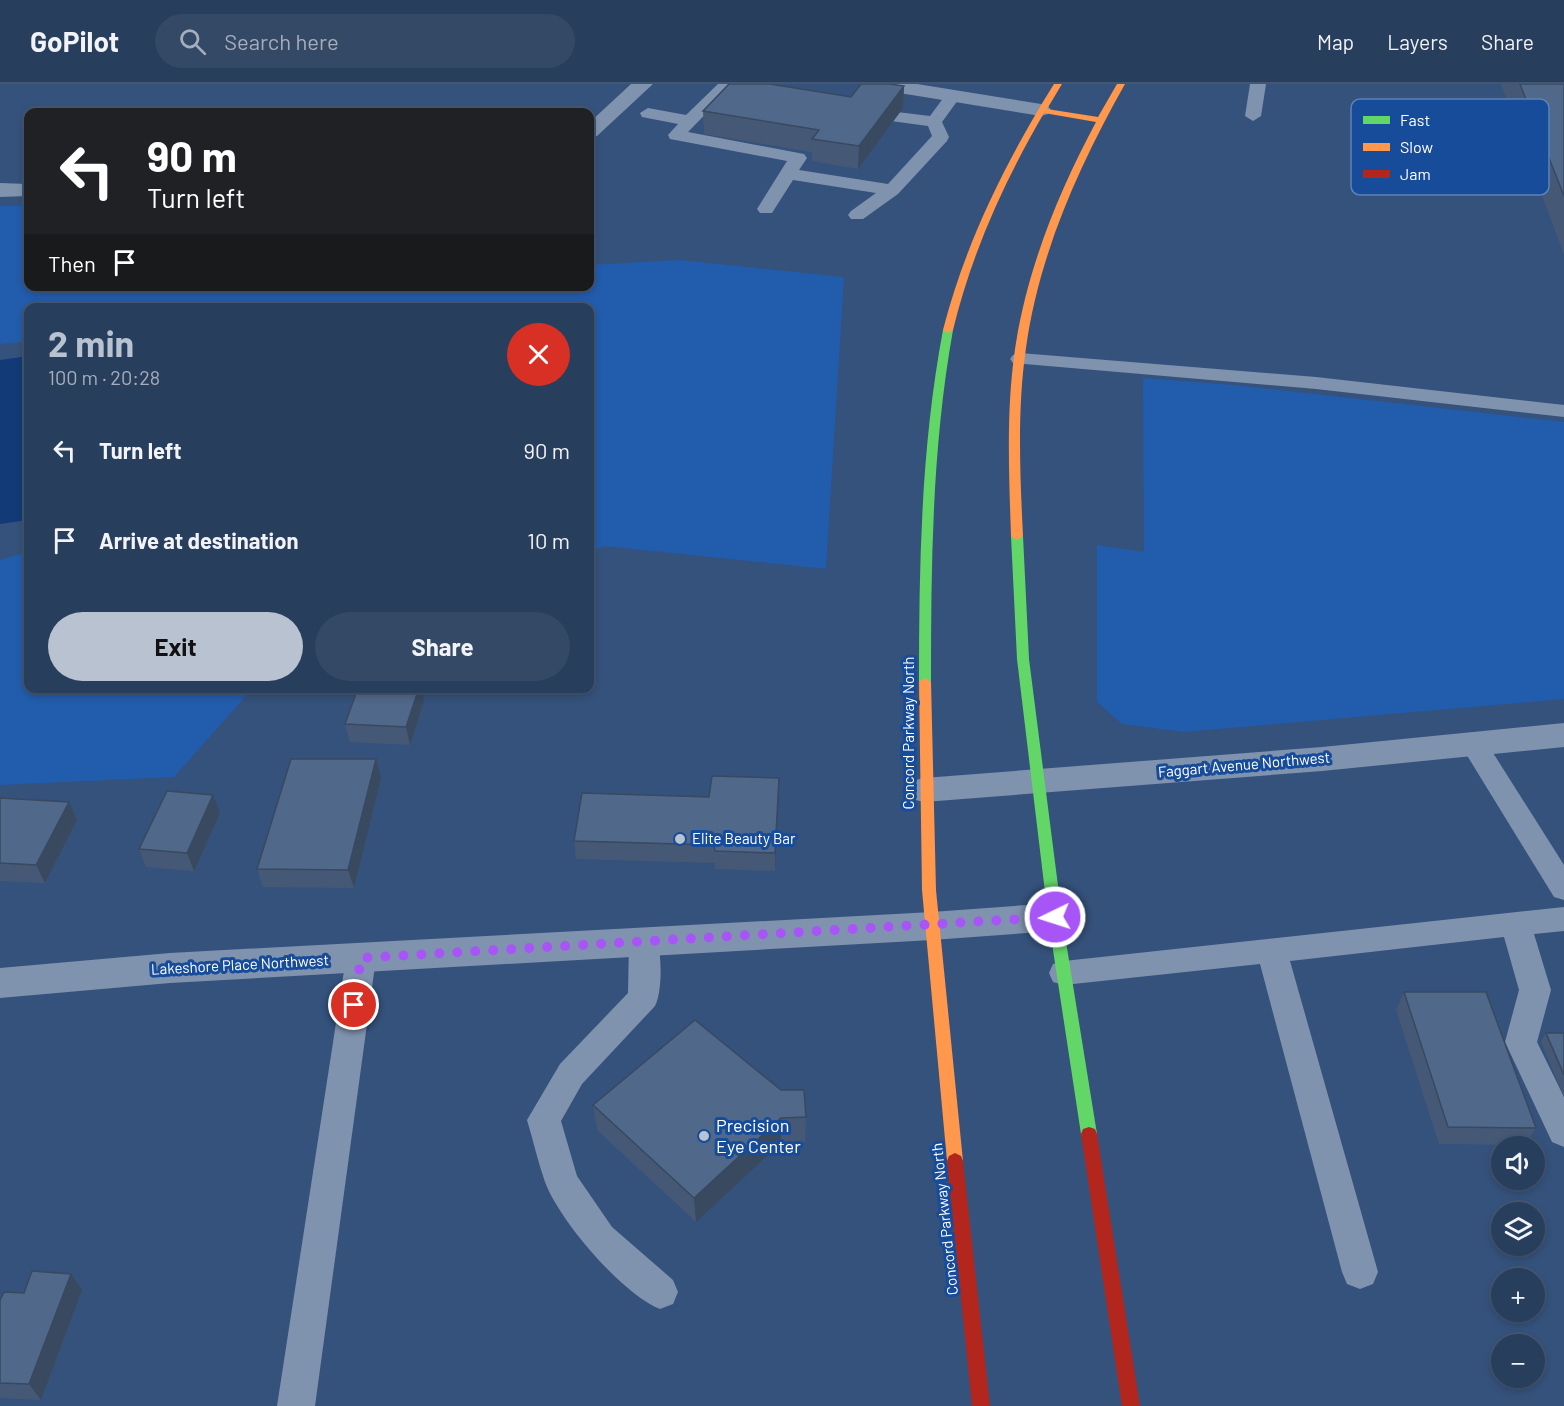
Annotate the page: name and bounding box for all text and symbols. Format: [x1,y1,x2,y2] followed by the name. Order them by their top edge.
[155,14,575,68] search box
[30,24,119,58] text: GoPilot
[176,25,209,58] icon: search
[224,28,339,54] text: Search here
[1317,29,1354,54] text: Map
[1387,29,1448,54] text: Layers
[1481,29,1534,54] text: Share
[1351,99,1549,195] legend
[1400,110,1430,129] text: Fast
[147,130,237,180] text: 90 m
[48,132,126,210] icon: left
[1400,137,1433,156] text: Slow
[1400,164,1431,183] text: Jam
[147,181,245,213] text: Turn left
[108,246,141,279] icon: arrive
[48,250,96,276] text: Then
[48,321,134,364] text: 2 min
[507,323,570,386] button: close
[48,365,160,389] text: 100 m · 20:28
[48,434,81,467] icon: left
[99,437,182,463] text: Turn left
[524,437,570,463] text: 90 m
[48,524,81,557] icon: arrive
[99,527,298,553] text: Arrive at destination
[527,527,570,553] text: 10 m
[48,612,303,681] button: Exit
[315,612,570,681] button: Share
[899,657,917,809] street label: Concord Parkway North
[1157,748,1331,780] street label: Faggart Avenue Northwest
[692,829,796,847] place label: Elite Beauty Bar
[673,832,687,846] marker: Elite Beauty Bar
[1023,885,1087,949] position arrow
[150,950,329,978] street label: Lakeshore Place Northwest
[328,979,379,1030] pin
[337,988,370,1021] icon: arrive
[716,1114,801,1157] place label: Precision Eye Center
[697,1129,711,1143] marker: Precision Eye Center
[1491,1136,1545,1388] map controls
[1491,1136,1545,1190] button: sound
[927,1142,961,1296] street label: Concord Parkway North
[1491,1202,1545,1256] button: layers
[1491,1268,1545,1322] button: +
[1491,1334,1545,1388] button: −

